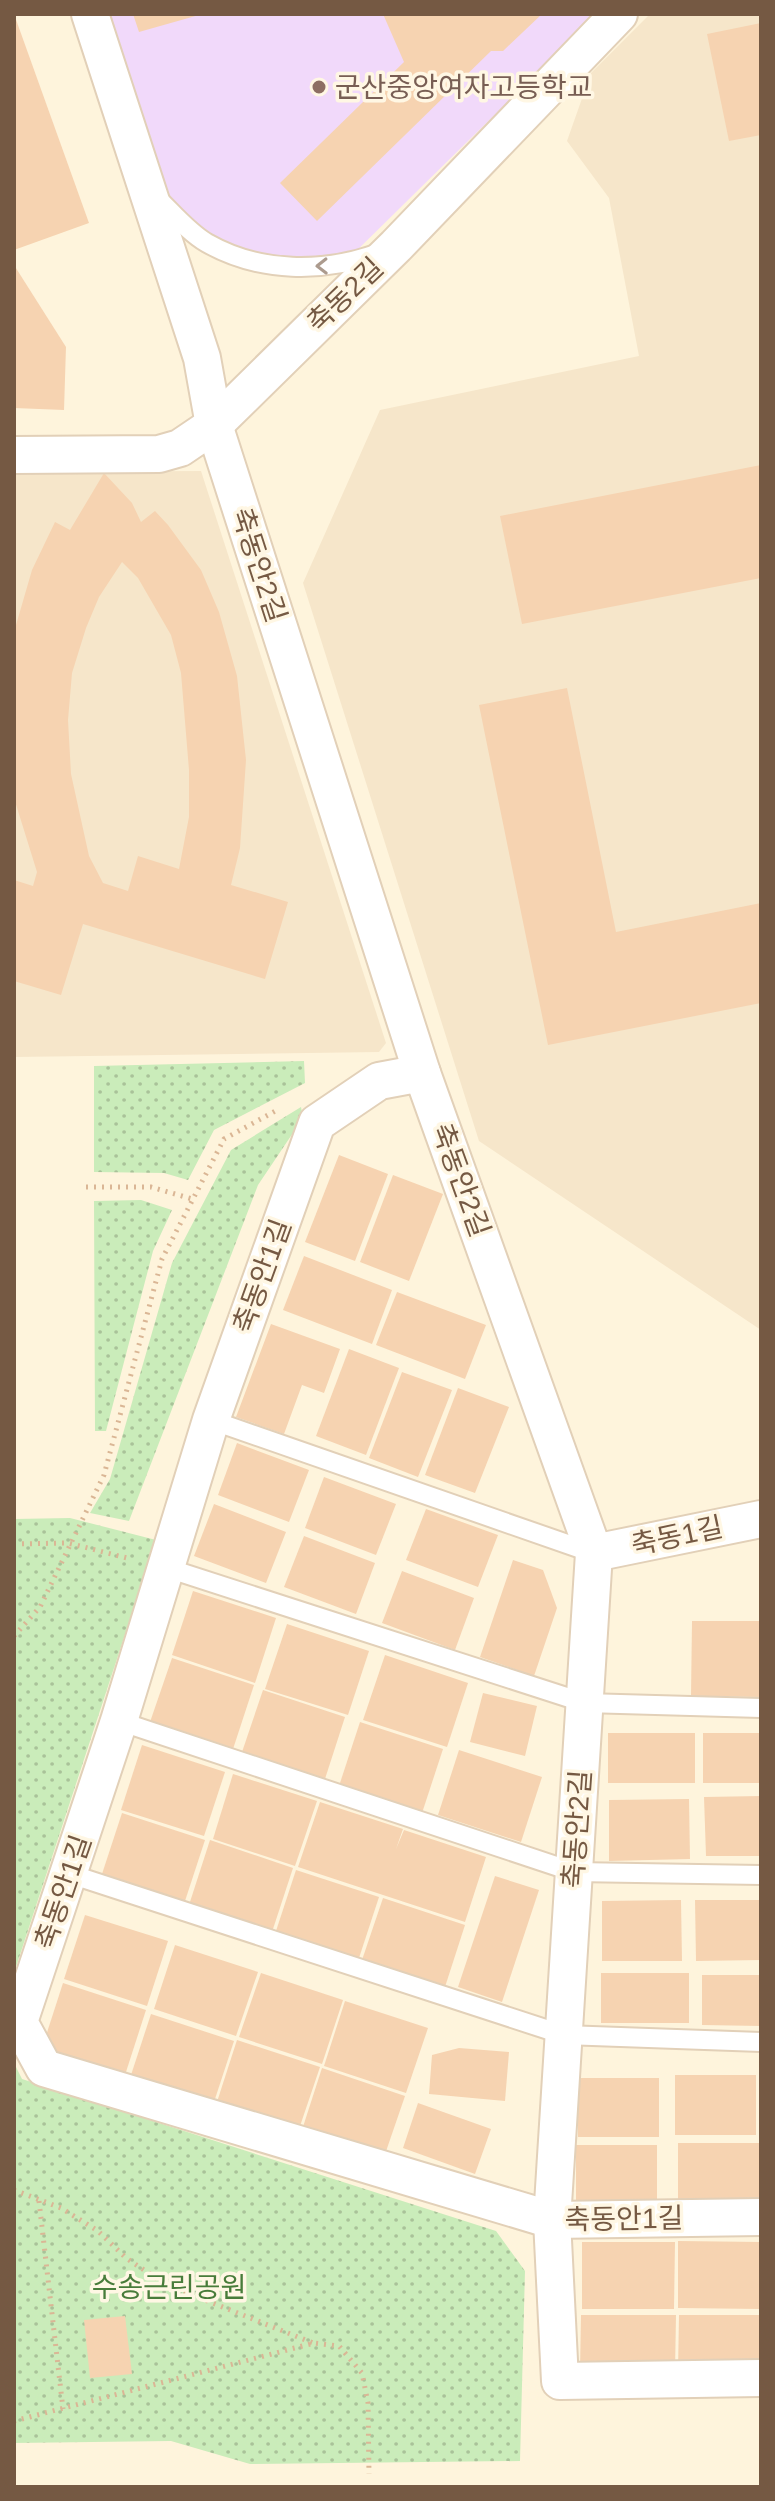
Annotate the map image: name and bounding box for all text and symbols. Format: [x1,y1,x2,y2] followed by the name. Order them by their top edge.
[335,72,593,103] place label: 군산중앙여자고등학교
[310,78,328,96] marker: 군산중앙여자고등학교
[301,252,389,338] street label: 축동2길
[315,257,328,275] one-way arrow
[226,504,292,626] street label: 축동안2길
[426,1119,496,1241] street label: 축동안2길
[227,1215,297,1337] street label: 축동안1길
[628,1511,726,1561] street label: 축동1길
[557,1769,597,1889] street label: 축동안2길
[29,1831,97,1953] street label: 축동안1길
[564,2202,684,2236] street label: 축동안1길
[92,2272,246,2303] park label: 수송근린공원

